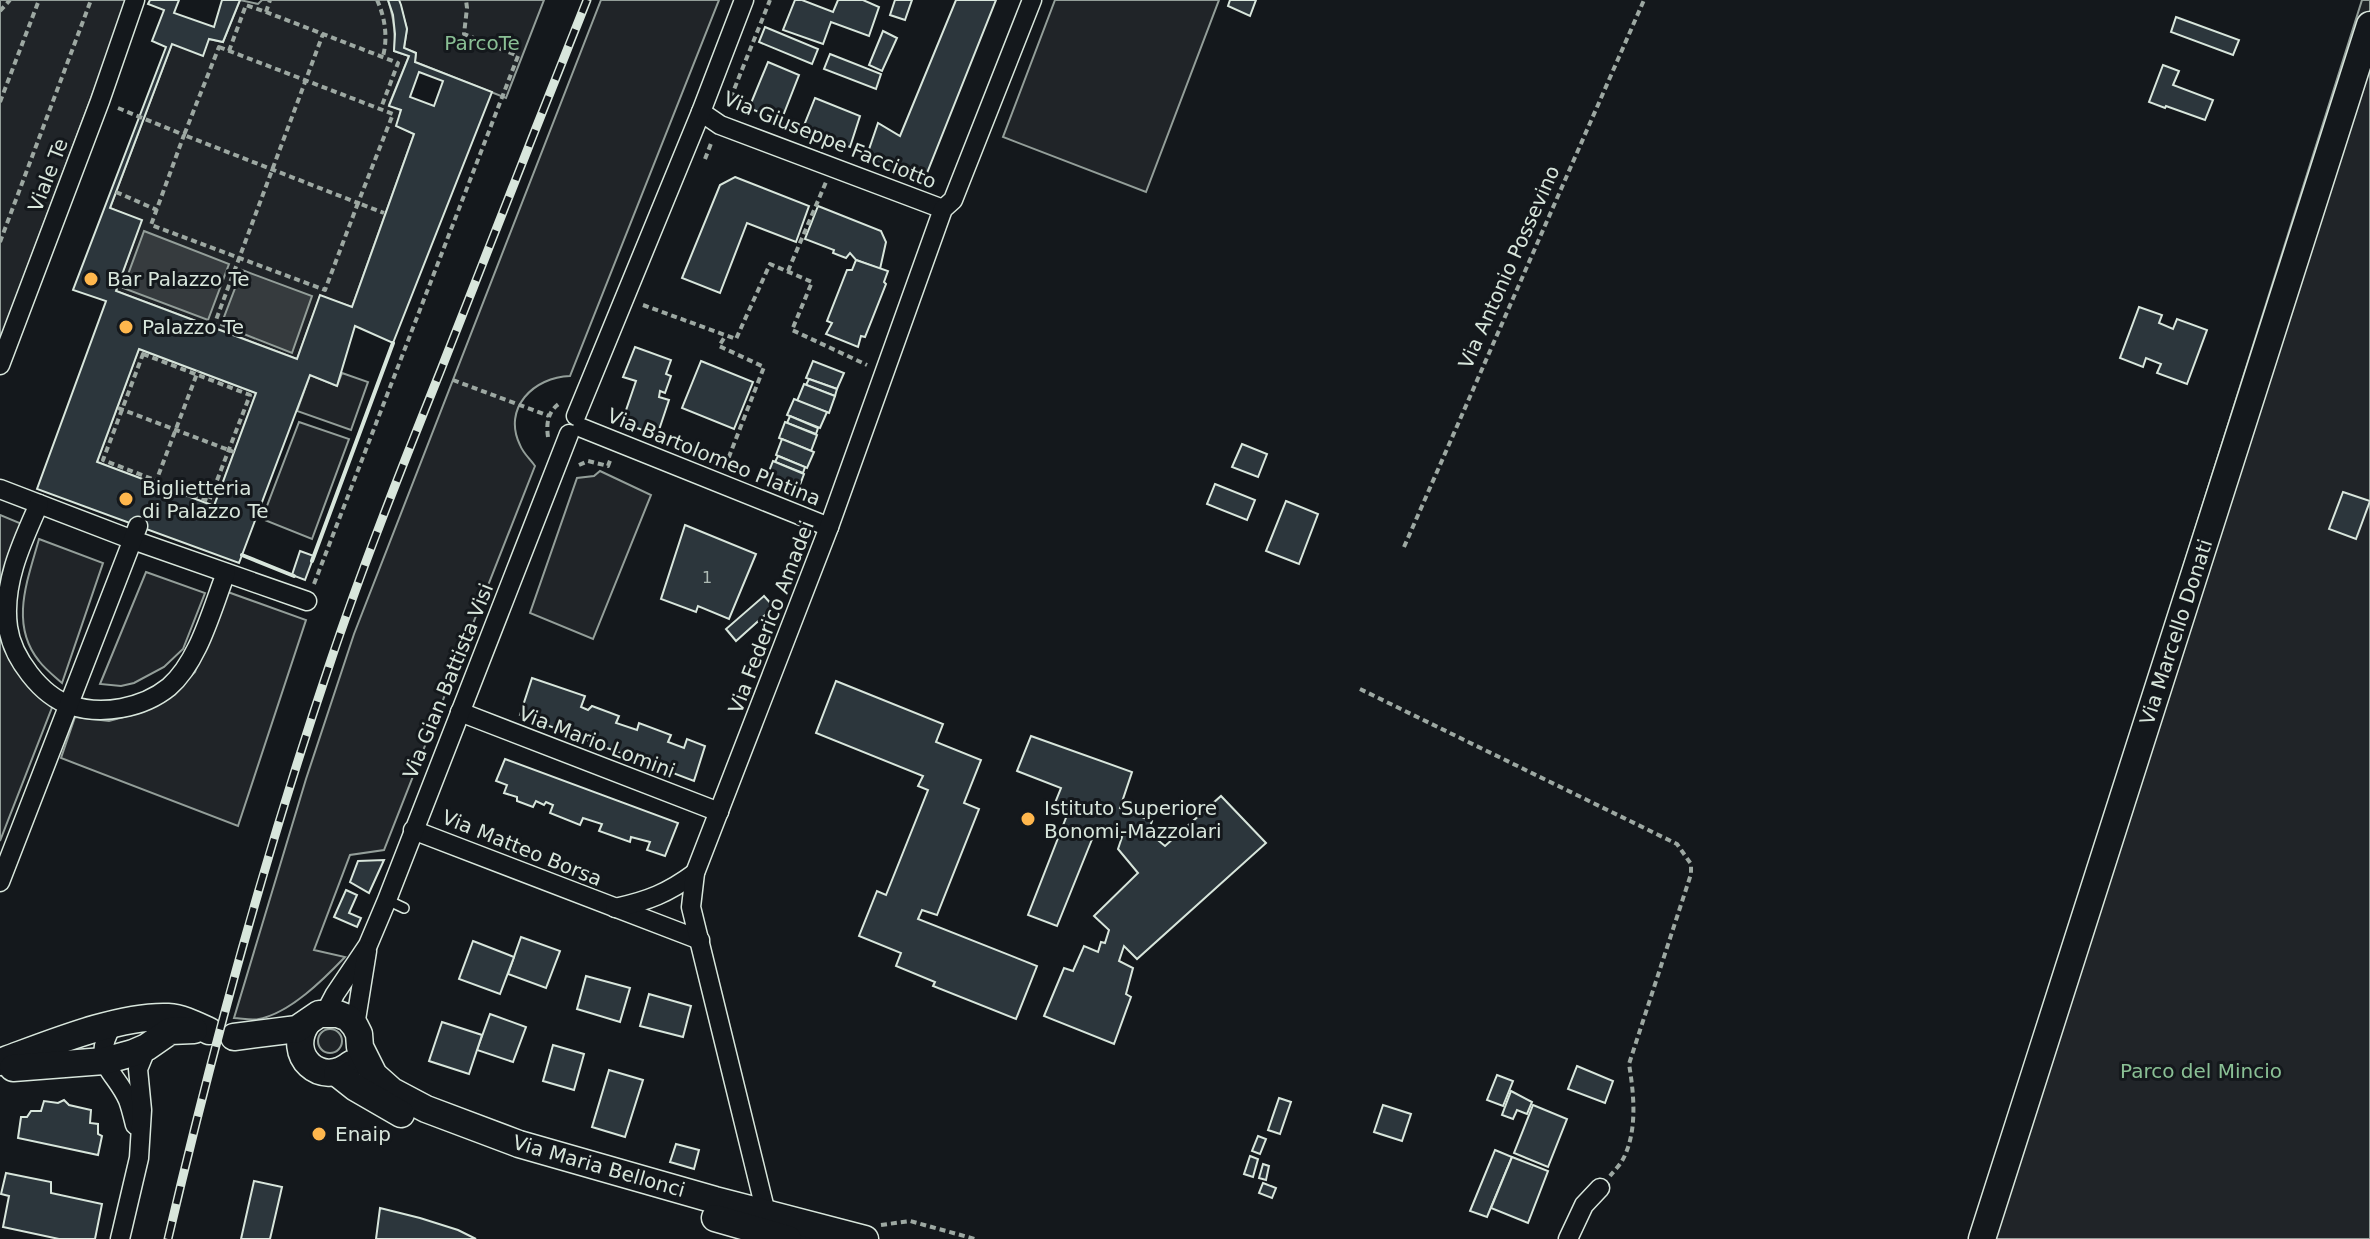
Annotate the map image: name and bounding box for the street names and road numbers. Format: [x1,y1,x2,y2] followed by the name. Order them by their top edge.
[720,86,940,194] street label: Via Giuseppe Facciotto
[23,135,73,215] street label: Viale Te
[1453,162,1565,372] street label: Via Antonio Possevino
[604,403,824,511] street label: Via Bartolomeo Platina
[723,517,819,717] street label: Via Federico Amadei
[2135,536,2217,728] street label: Via Marcello Donati
[398,580,498,782] street label: Via Gian Battista Visi
[515,701,679,783] street label: Via Mario Lomini
[439,805,605,891] street label: Via Matteo Borsa
[510,1130,688,1202] street label: Via Maria Bellonci

